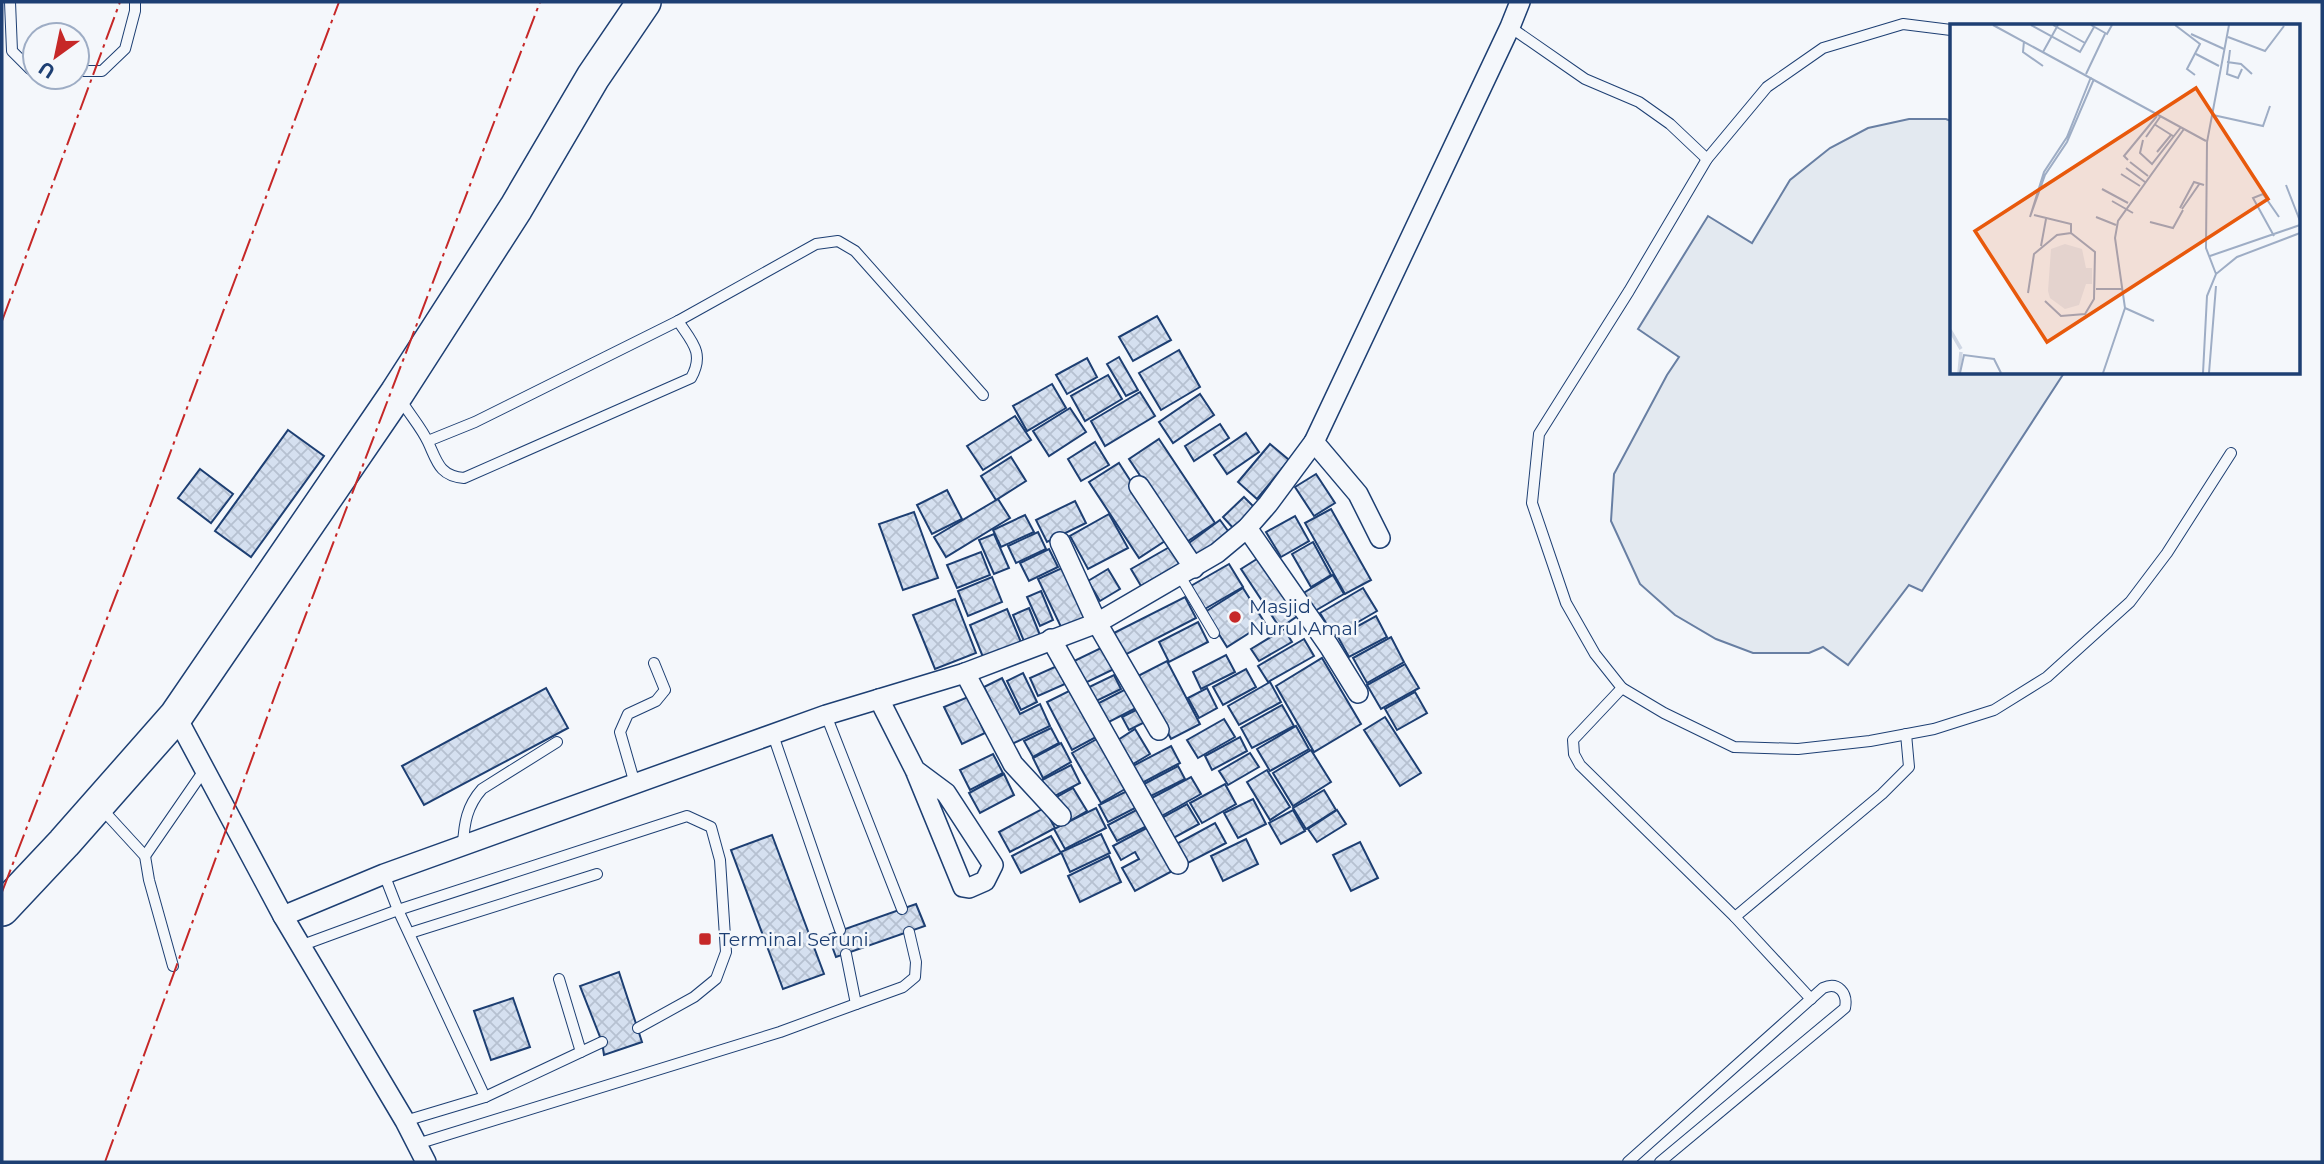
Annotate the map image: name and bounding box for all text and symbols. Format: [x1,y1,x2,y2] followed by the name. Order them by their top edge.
[21,21,91,91] north arrow
[1950,24,2300,374] inset map
[34,56,60,84] text: U
[1249,595,1358,640] place label: Masjid Nurul Amal
[1227,609,1243,625] marker: Masjid Nurul Amal
[719,928,869,951] place label: Terminal Seruni
[697,931,713,947] marker: Terminal Seruni

